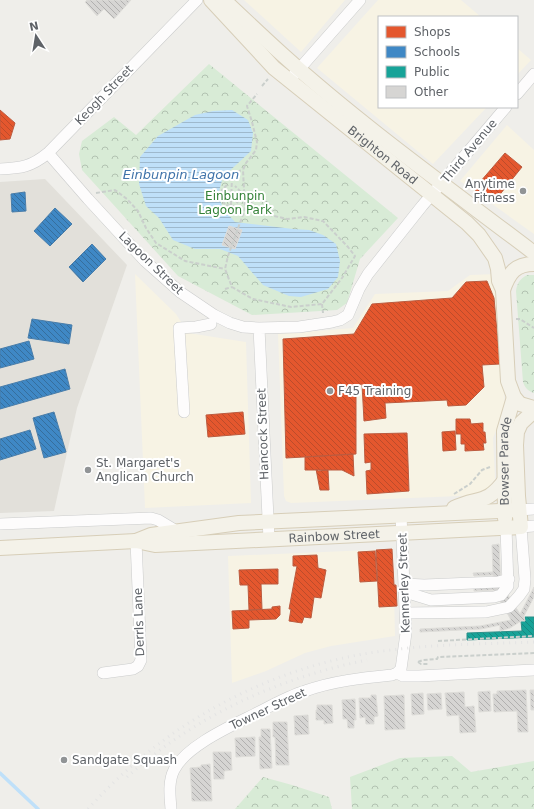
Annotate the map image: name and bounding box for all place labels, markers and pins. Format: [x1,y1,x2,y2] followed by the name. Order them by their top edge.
[465,177,515,205] place label: Anytime Fitness
[518,186,528,196] marker: Anytime Fitness
[338,384,411,398] place label: F45 Training
[325,386,335,396] marker: F45 Training
[96,456,194,484] place label: St. Margaret's Anglican Church
[83,465,93,475] marker: St. Margaret's Anglican Church
[72,753,177,767] place label: Sandgate Squash
[59,755,69,765] marker: Sandgate Squash

